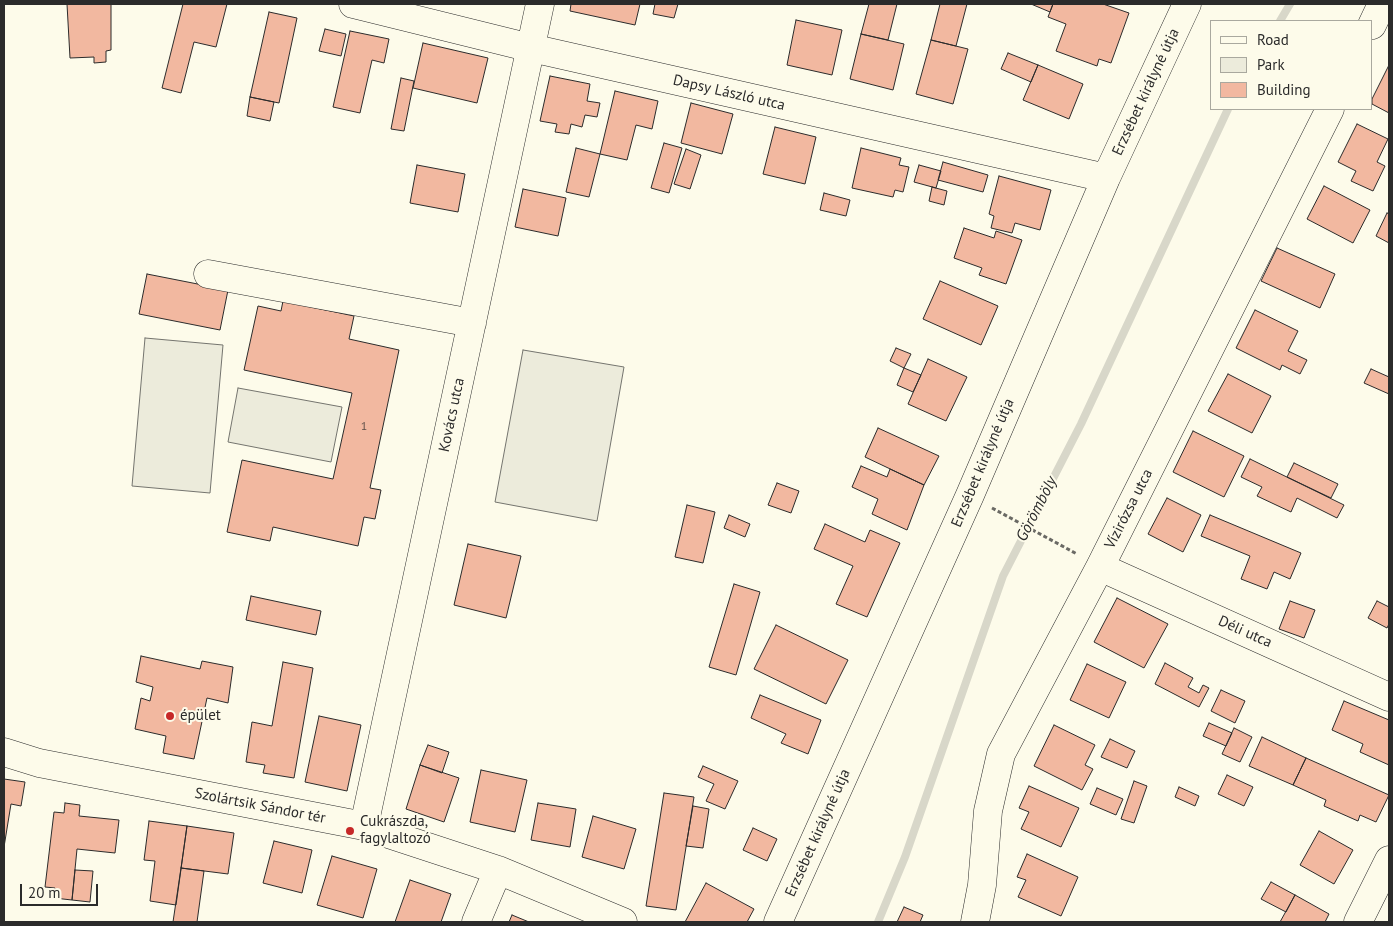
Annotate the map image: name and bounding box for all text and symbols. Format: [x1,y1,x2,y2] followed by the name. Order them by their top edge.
[1210,20,1373,110] legend
[1109,26,1183,158] street label: Erzsébet királyné útja
[1257,30,1289,49] text: Road
[1257,55,1285,74] text: Park
[671,71,787,115] street label: Dapsy László utca
[1257,80,1311,99] text: Building
[435,376,469,454] street label: Kovács utca
[948,396,1018,530] street label: Erzsébet királyné útja
[361,420,367,434] house number: 1
[1101,466,1157,552] street label: Vízirózsa utca
[1012,473,1062,545] water label: Görömböly
[1215,612,1275,652] street label: Déli utca
[180,707,221,725] place label: épület
[164,710,176,722] marker: épület
[782,766,854,900] street label: Erzsébet királyné útja
[193,784,327,828] street label: Szolártsik Sándor tér
[360,813,431,848] place label: Cukrászda, fagylaltozó
[344,825,356,837] marker: Cukrászda, fagylaltozó
[22,874,100,906] scale bar
[28,883,61,902] text: 20 m

